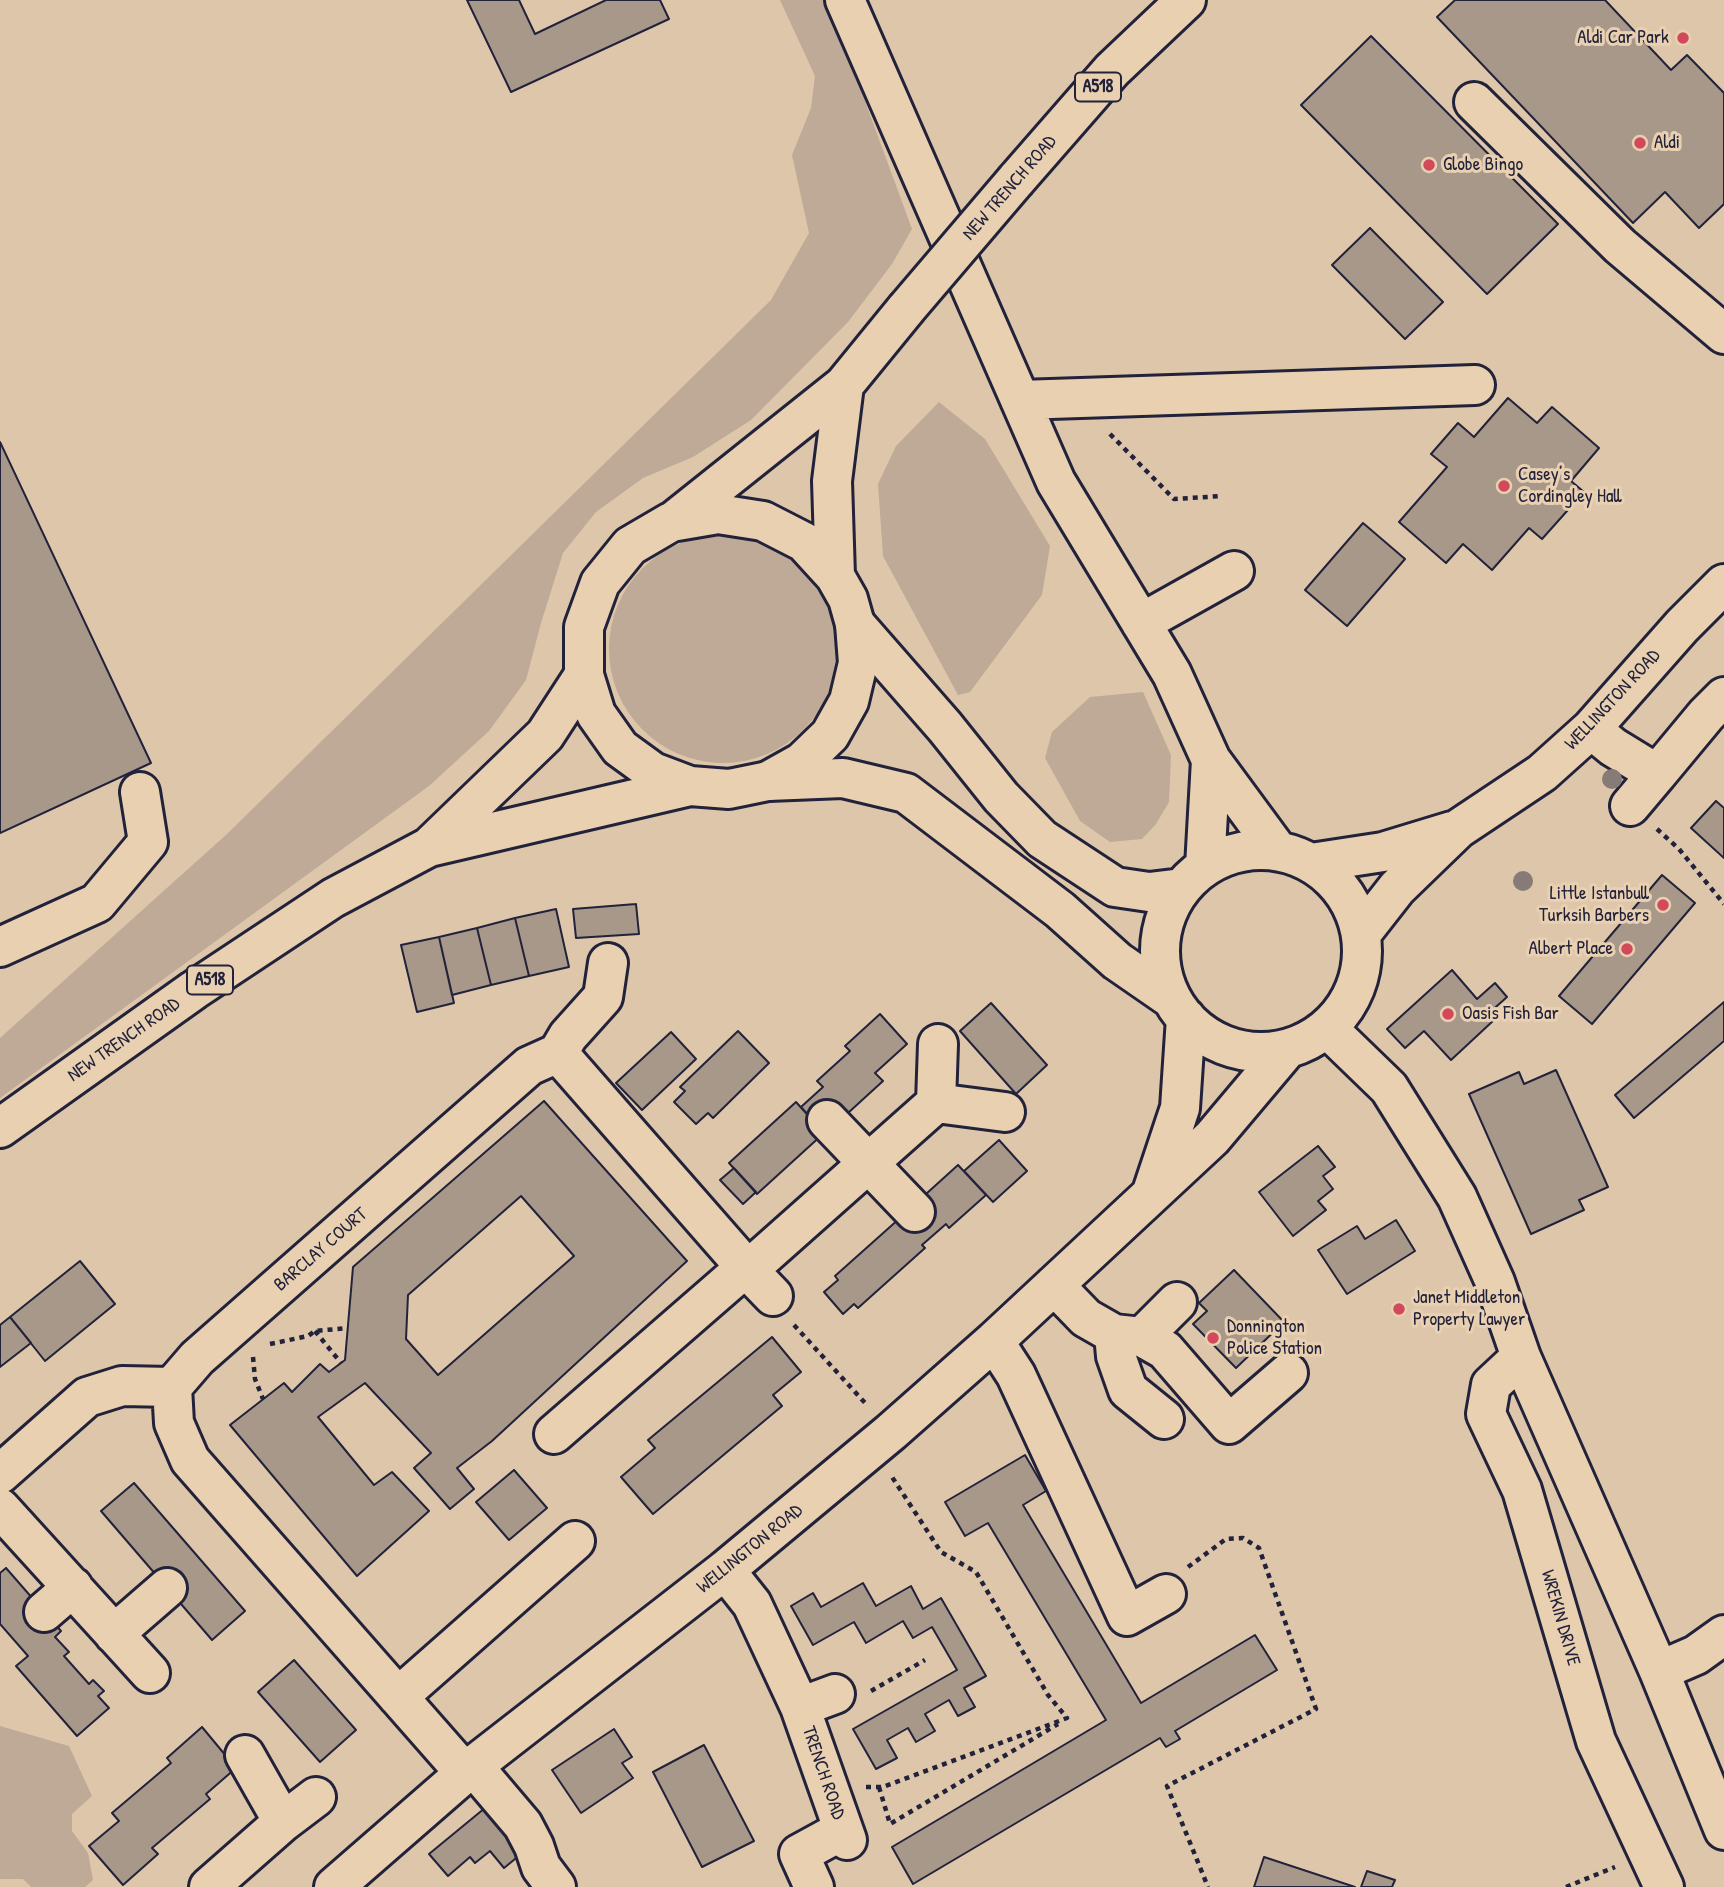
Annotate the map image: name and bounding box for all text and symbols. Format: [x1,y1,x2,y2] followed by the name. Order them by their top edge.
[1577,27,1669,49] place label: Aldi Car Park
[1675,30,1691,46] marker: Aldi Car Park
[1075,72,1121,102] road number: A518
[958,131,1062,245] street label: NEW TRENCH ROAD
[1654,132,1680,154] place label: Aldi
[1632,135,1648,151] marker: Aldi
[1443,154,1523,176] place label: Globe Bingo
[1421,157,1437,173] marker: Globe Bingo
[1518,464,1622,508] place label: Casey’s Cordingley Hall
[1496,478,1512,494] marker: Casey’s Cordingley Hall
[1561,645,1665,755] street label: WELLINGTON ROAD
[1539,883,1649,927] place label: Little Istanbull Turksih Barbers
[1655,897,1671,913] marker: Little Istanbull Turksih Barbers
[1528,938,1613,960] place label: Albert Place
[1619,941,1635,957] marker: Albert Place
[187,965,233,995] road number: A518
[63,993,185,1087] street label: NEW TRENCH ROAD
[1462,1003,1559,1025] place label: Oasis Fish Bar
[1440,1006,1456,1022] marker: Oasis Fish Bar
[270,1203,372,1297] street label: BARCLAY COURT
[1413,1287,1525,1331] place label: Janet Middleton Property Lawyer
[1391,1301,1407,1317] marker: Janet Middleton Property Lawyer
[1227,1316,1322,1360] place label: Donnington Police Station
[1205,1330,1221,1346] marker: Donnington Police Station
[693,1499,807,1599] street label: WELLINGTON ROAD
[1535,1567,1585,1669] street label: WREKIN DRIVE
[796,1723,850,1823] street label: TRENCH ROAD

